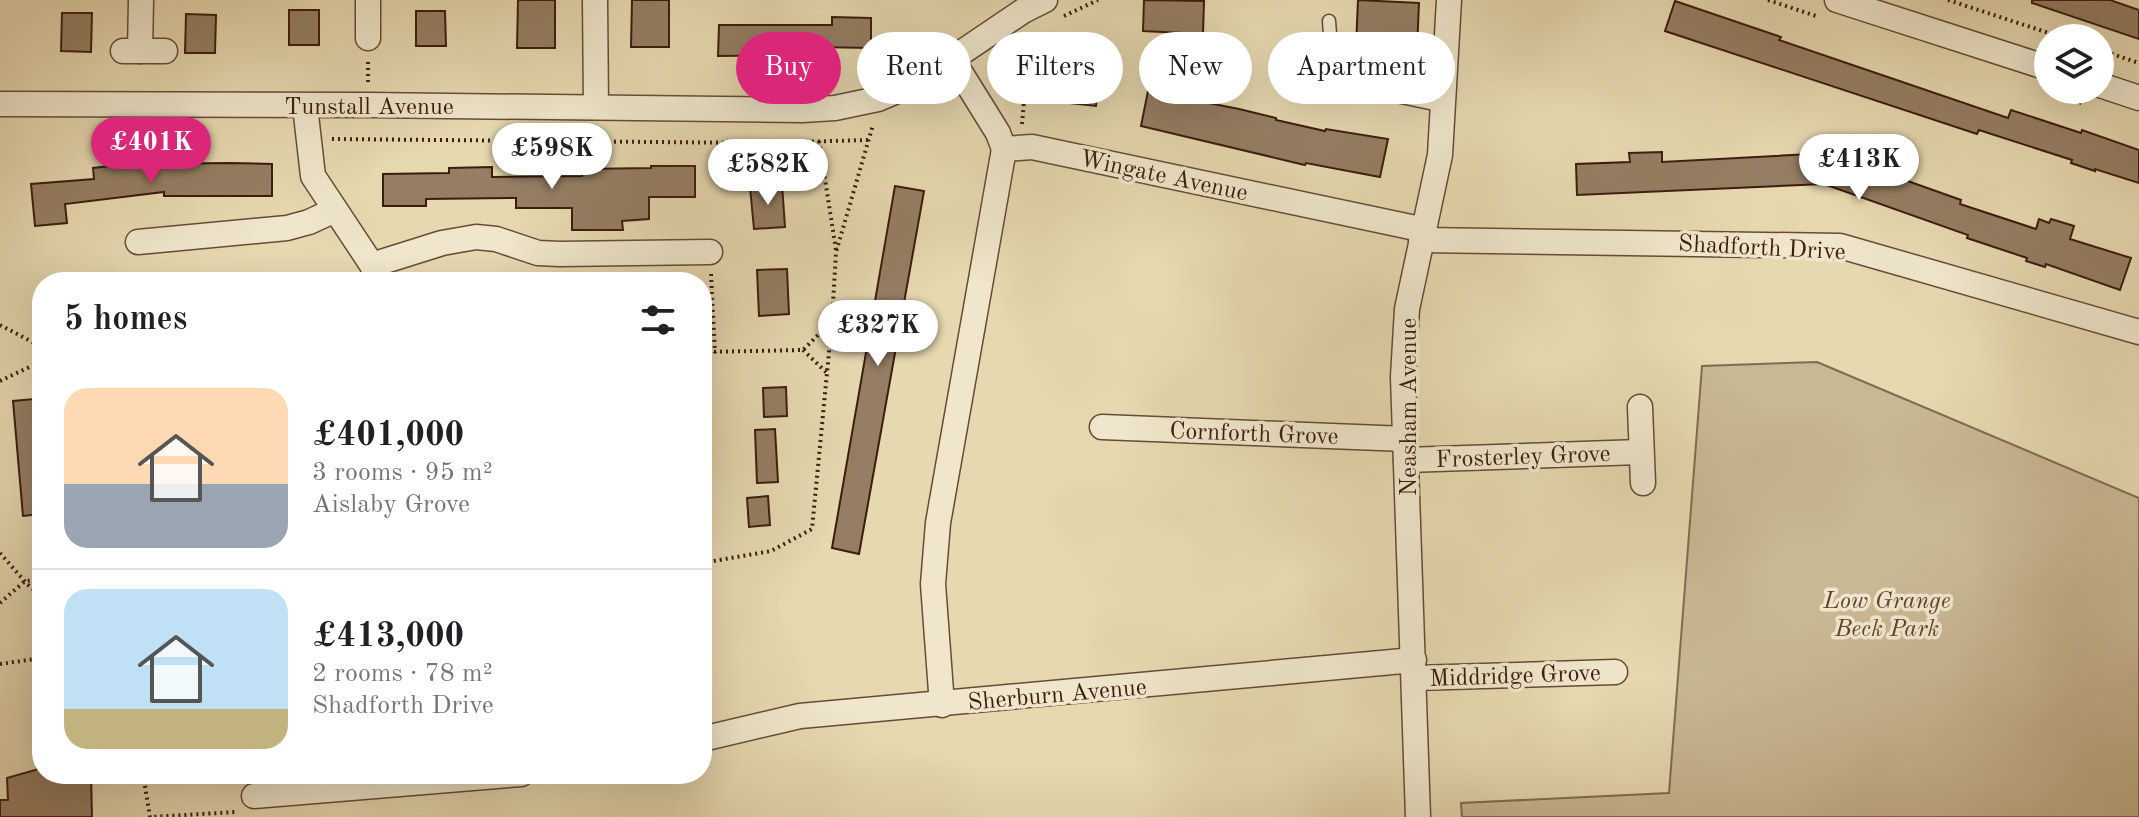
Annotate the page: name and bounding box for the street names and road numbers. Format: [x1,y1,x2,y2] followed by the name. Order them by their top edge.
[284,96,454,120] street label: Tunstall Avenue
[1077,147,1250,206] street label: Wingate Avenue
[1677,233,1846,265] street label: Shadforth Drive
[1398,318,1422,496] street label: Neasham Avenue
[1169,420,1339,450] street label: Cornforth Grove
[1435,443,1611,473] street label: Frosterley Grove
[1429,662,1601,692] street label: Middridge Grove
[967,676,1148,716] street label: Sherburn Avenue

